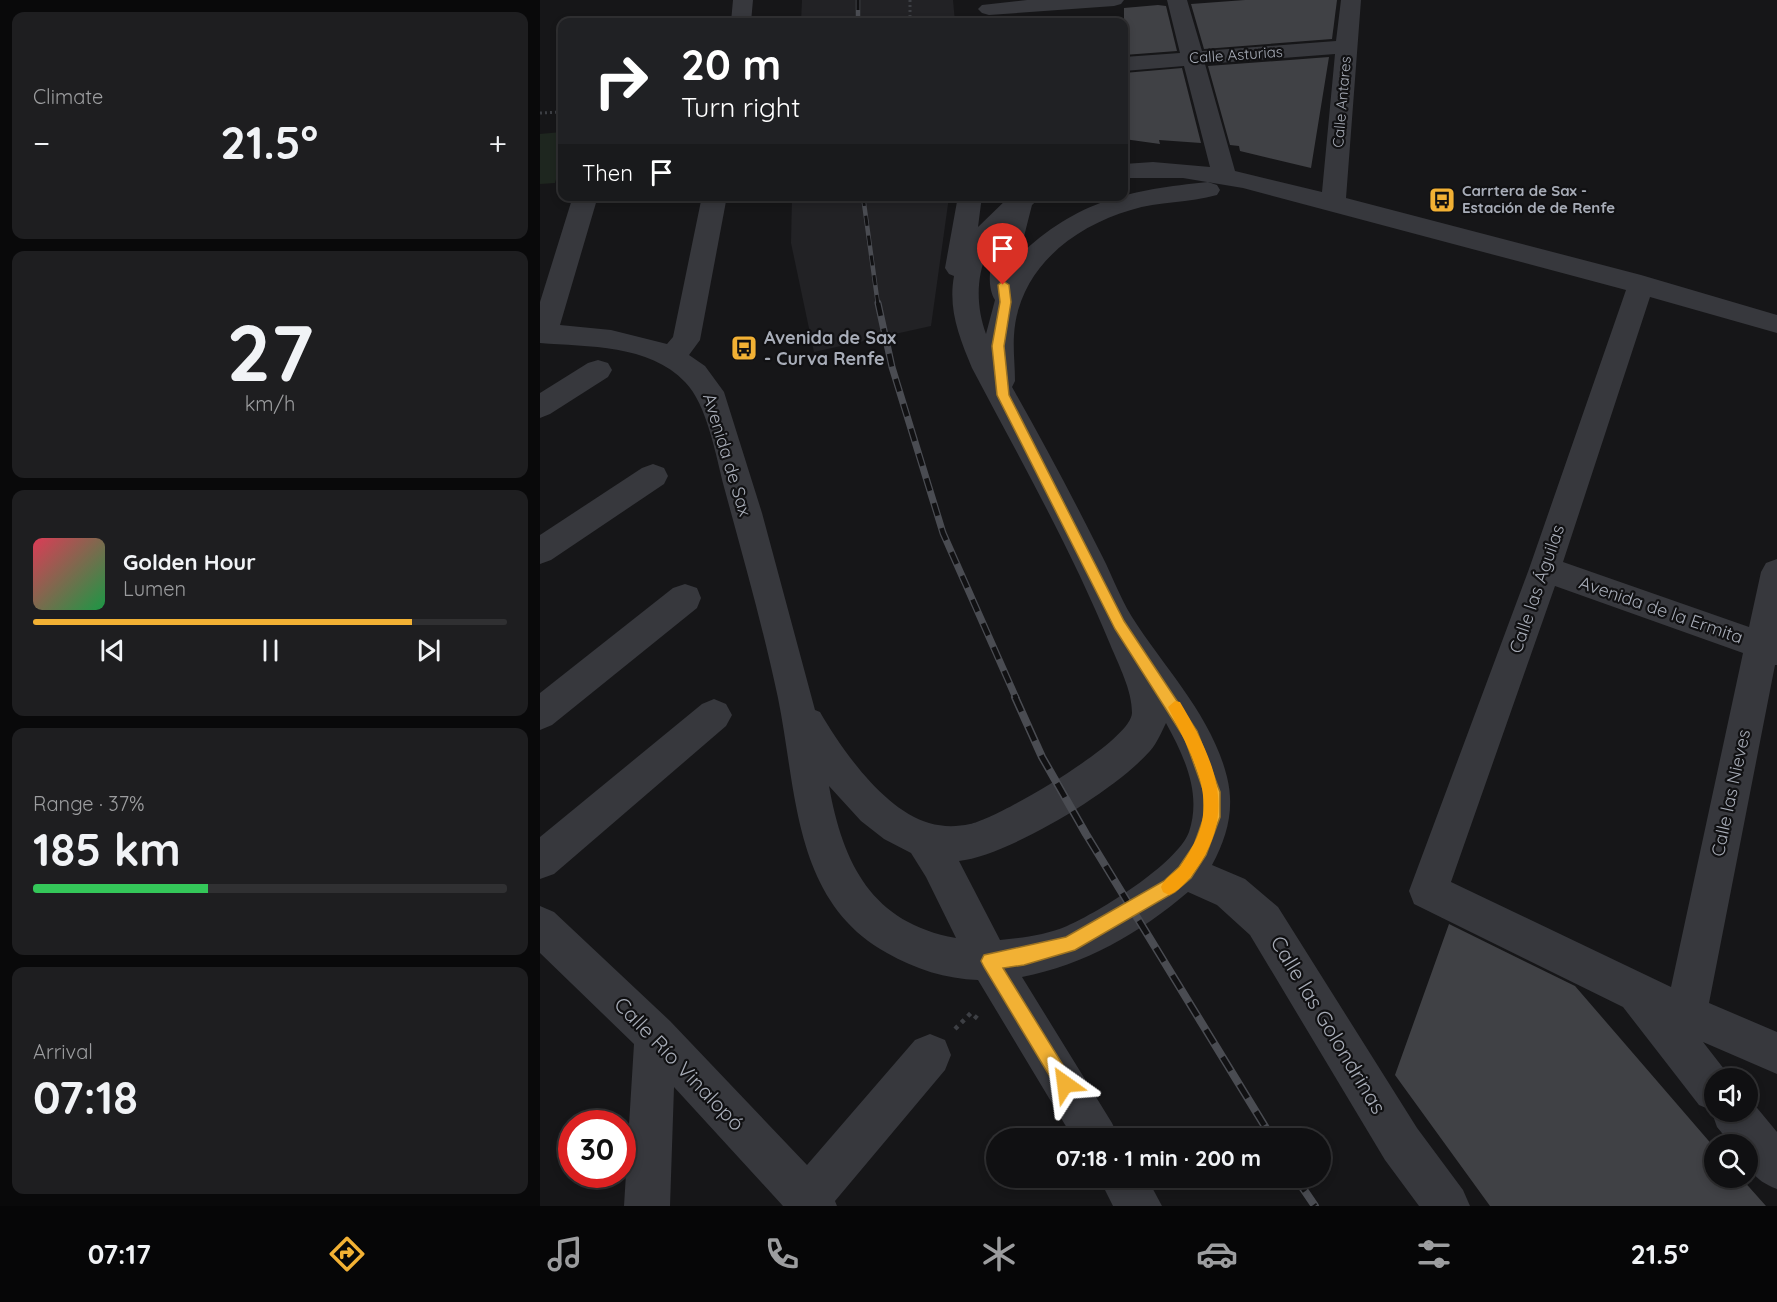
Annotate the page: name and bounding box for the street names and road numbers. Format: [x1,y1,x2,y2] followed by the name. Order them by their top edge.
[1189,42,1283,67] street label: Calle Asturias
[1328,55,1355,148] street label: Calle Antares
[698,391,757,519] street label: Avenida de Sax
[1504,521,1569,656] street label: Calle las Águilas
[1576,571,1746,648] street label: Avenida de la Ermita
[1706,727,1755,859] street label: Calle las Nieves
[1265,931,1392,1118] street label: Calle las Golondrinas
[609,991,750,1136] street label: Calle Río Vinalopó

